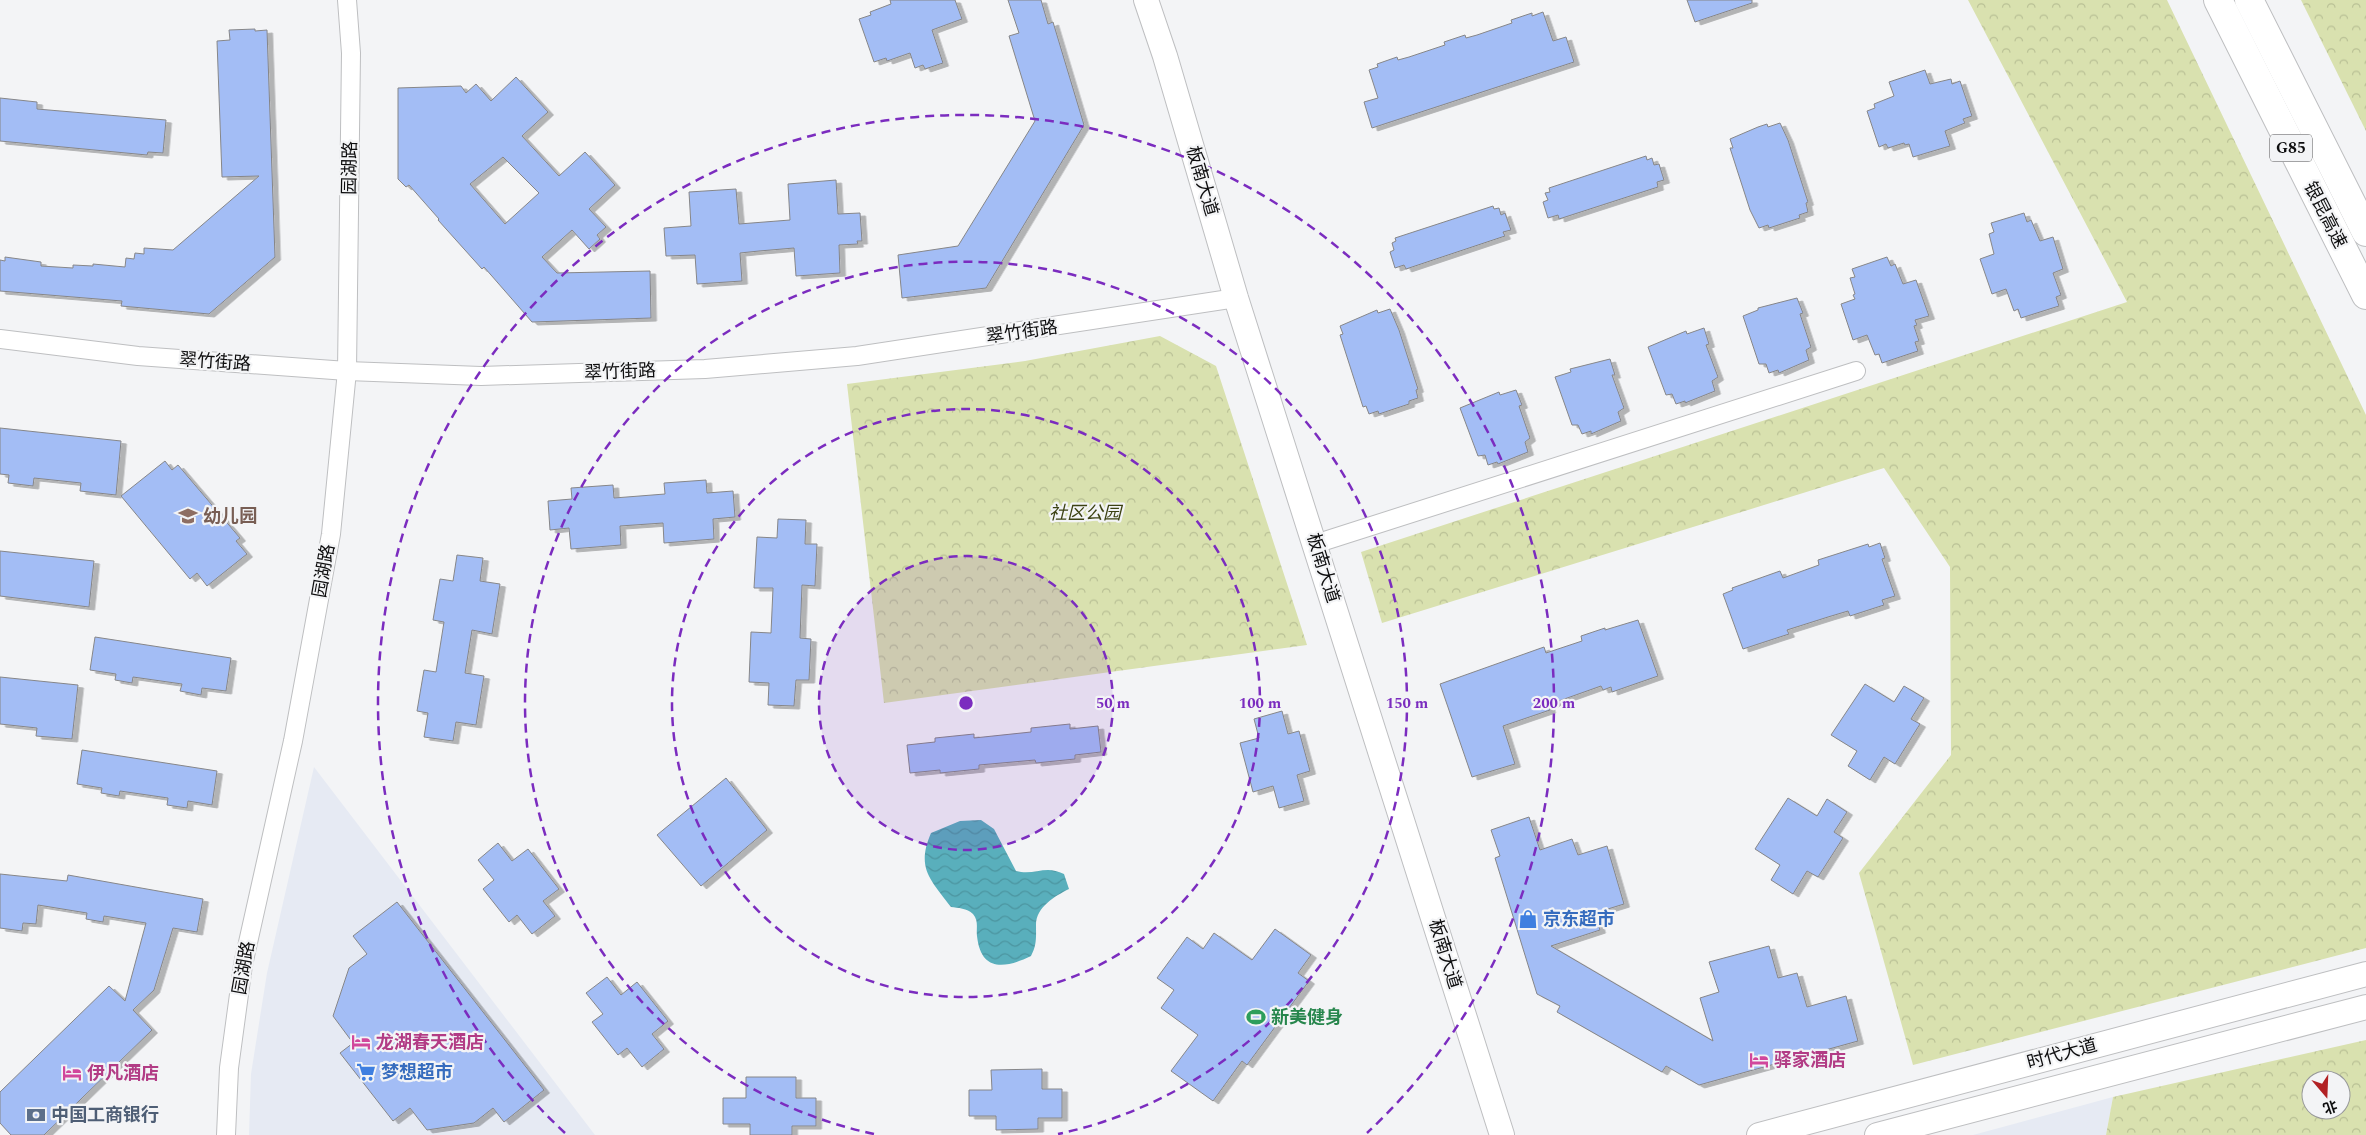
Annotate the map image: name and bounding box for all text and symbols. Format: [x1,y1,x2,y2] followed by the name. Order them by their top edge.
[2270,134,2312,162] road number: G85
[336,141,364,195] street label: 园湖路
[1179,143,1225,219] street label: 板南大道
[2297,177,2353,253] street label: 银昆高速
[984,314,1060,350] street label: 翠竹街路
[178,346,252,378] street label: 翠竹街路
[584,357,656,387] street label: 翠竹街路
[1049,500,1124,527] park label: 社区公园
[203,503,257,530] place label: 幼儿园
[177,505,199,527] school or university icon: 幼儿园
[1300,530,1346,606] street label: 板南大道
[306,542,342,600] street label: 园湖路
[1096,692,1131,715] text: 50 m
[1239,692,1282,715] text: 100 m
[1386,692,1429,715] text: 150 m
[1533,692,1576,715] text: 200 m
[957,694,975,712] centre of rings
[1543,906,1615,933] place label: 京东超市
[1517,908,1539,930] shop icon: 京东超市
[1422,916,1468,992] street label: 板南大道
[226,939,262,997] street label: 园湖路
[1271,1004,1343,1031] place label: 新美健身
[1245,1006,1267,1028] sports icon: 新美健身
[376,1029,484,1056] place label: 龙湖春天酒店
[350,1031,372,1053] hotel icon: 龙湖春天酒店
[2024,1032,2100,1076] street label: 时代大道
[1774,1047,1846,1074] place label: 驿家酒店
[1748,1049,1770,1071] hotel icon: 驿家酒店
[381,1059,453,1086] place label: 梦想超市
[87,1060,159,1087] place label: 伊凡酒店
[355,1061,377,1083] supermarket icon: 梦想超市
[61,1062,83,1084] hotel icon: 伊凡酒店
[2301,1070,2351,1120] north arrow
[2320,1095,2340,1119] text: 北
[51,1102,159,1129] place label: 中国工商银行
[25,1104,47,1126] bank icon: 中国工商银行

